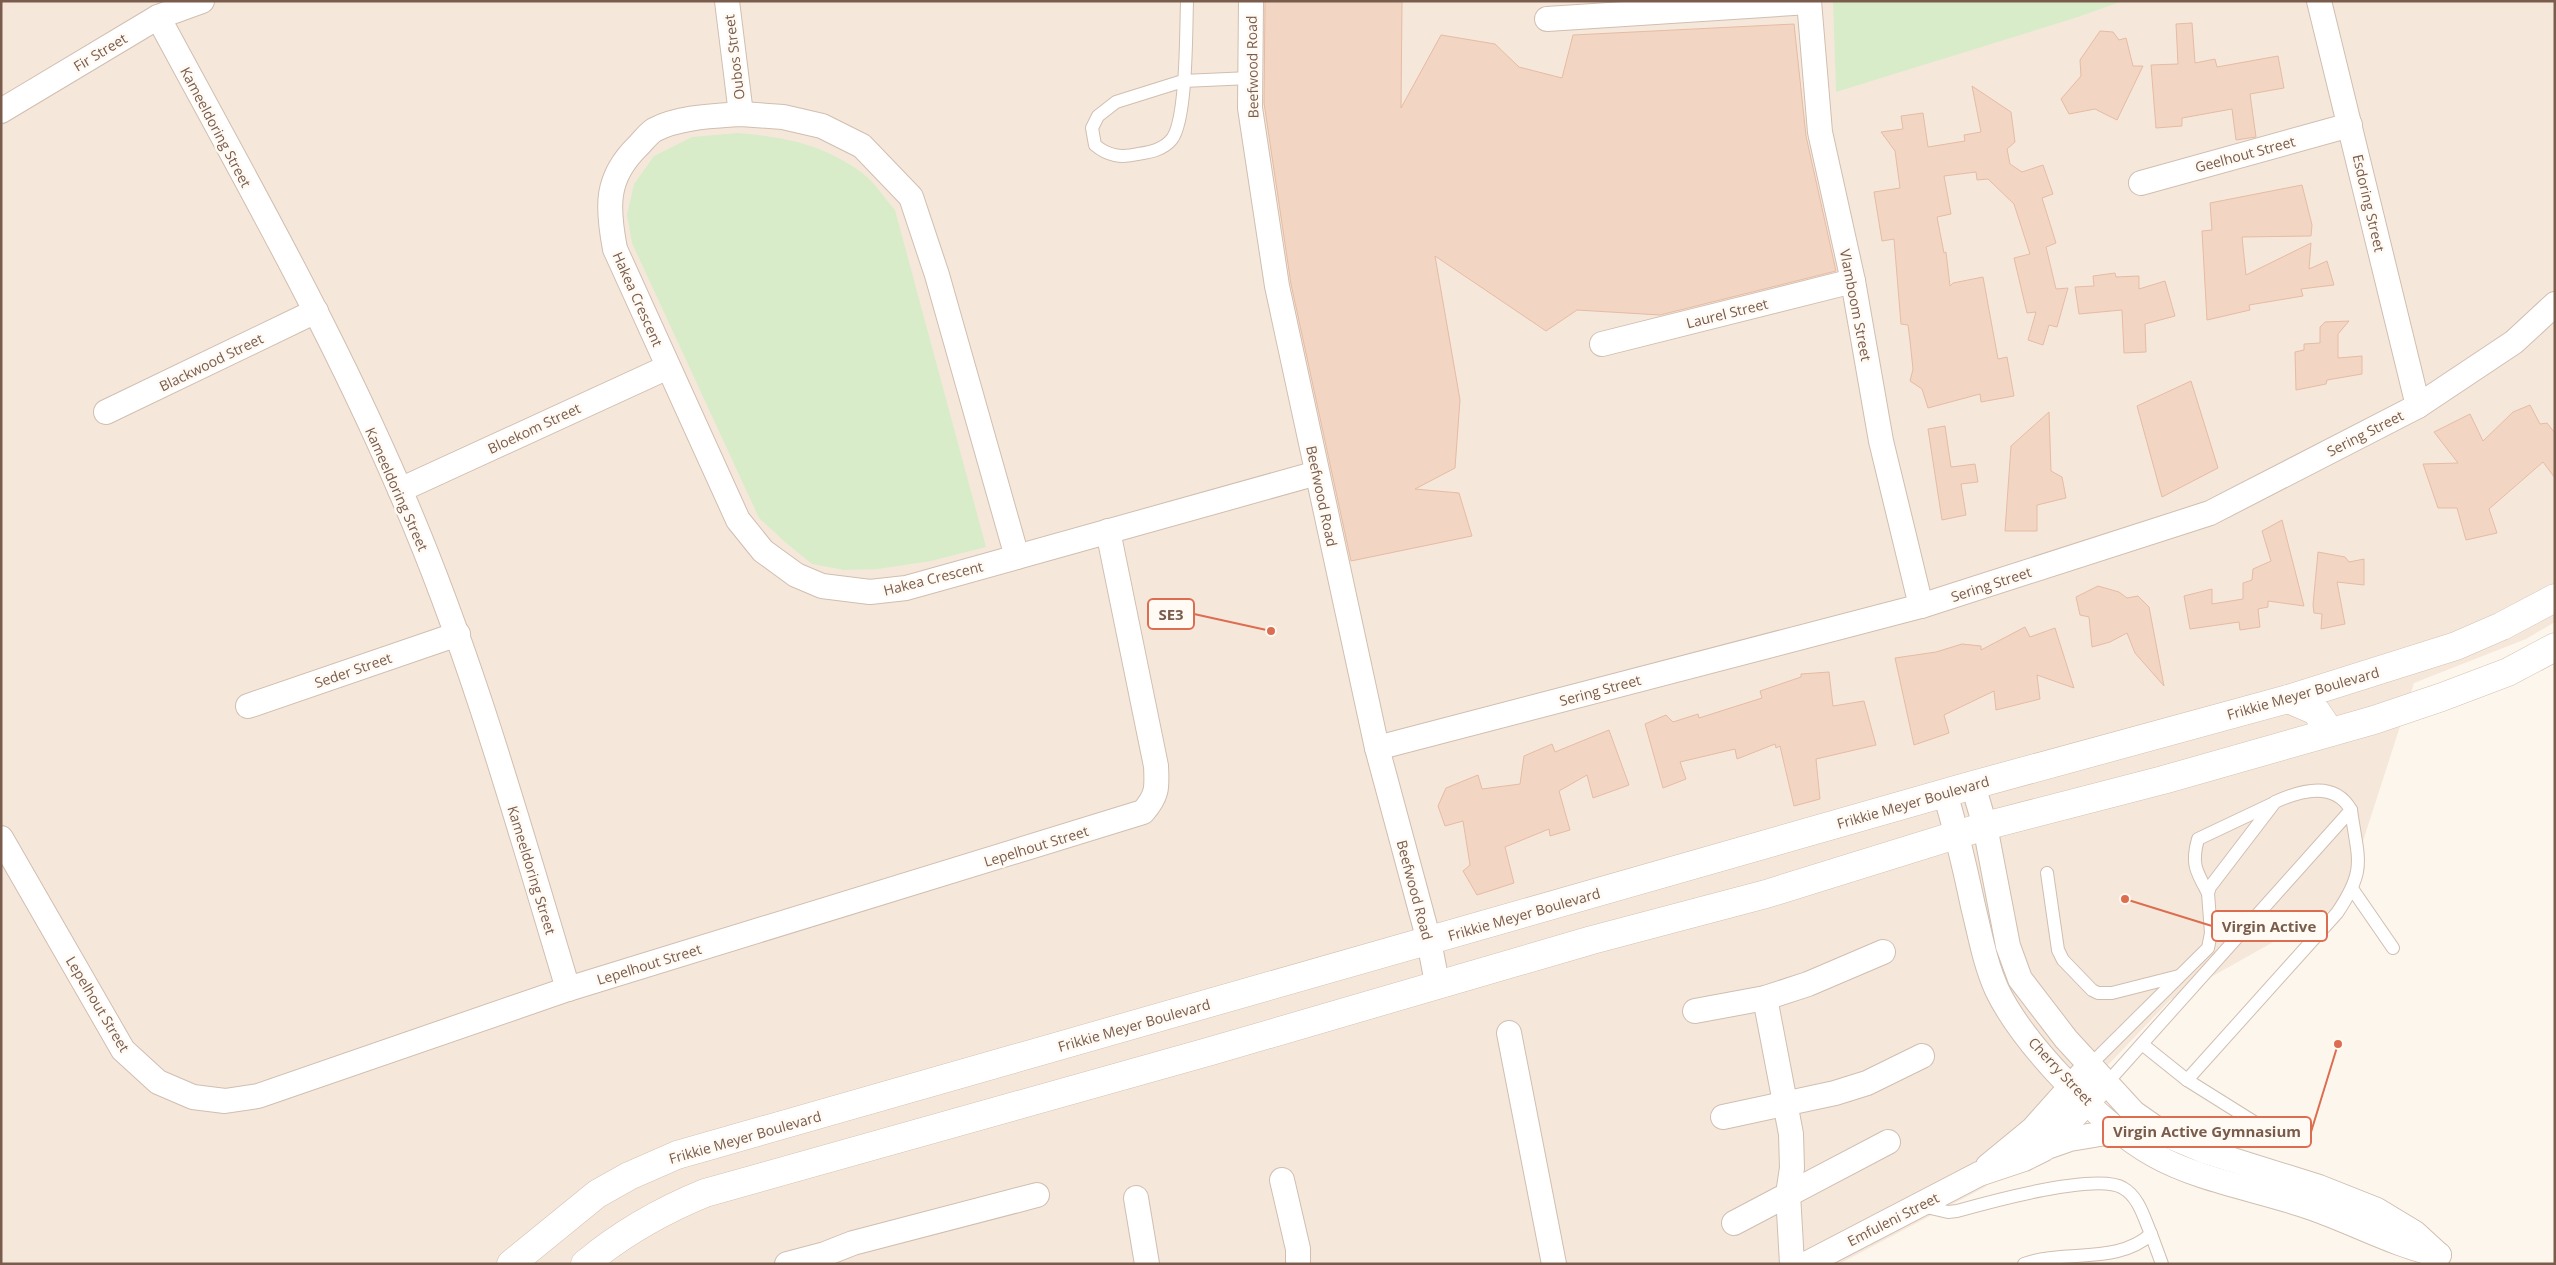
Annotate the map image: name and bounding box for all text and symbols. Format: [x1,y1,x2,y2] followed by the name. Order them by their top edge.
[719,13,749,101] street label: Oubos Street
[1242,15,1262,119] street label: Beefwood Road
[70,29,130,75] street label: Fir Street
[176,63,256,191] street label: Kameeldoring Street
[2193,132,2297,176] street label: Geelhout Street
[2349,152,2389,254] street label: Esdoring Street
[1836,247,1876,363] street label: Vlamboom Street
[609,249,667,349] street label: Hakea Crescent
[1684,294,1770,332] street label: Laurel Street
[156,329,266,395] street label: Blackwood Street
[485,398,583,458] street label: Bloekom Street
[2323,406,2407,460] street label: Sering Street
[361,424,433,554] street label: Kameeldoring Street
[1302,444,1342,548] street label: Beefwood Road
[881,556,985,600] street label: Hakea Crescent
[1948,562,2034,606] street label: Sering Street
[1148,599,1194,629] callout: SE3
[1158,604,1184,624] text: SE3
[312,648,394,692] street label: Seder Street
[2225,662,2381,724] street label: Frikkie Meyer Boulevard
[1557,670,1643,710] street label: Sering Street
[1835,771,1991,833] street label: Frikkie Meyer Boulevard
[503,803,561,937] street label: Kameeldoring Street
[981,821,1091,871] street label: Lepelhout Street
[1393,838,1437,942] street label: Beefwood Road
[1446,883,1602,945] street label: Frikkie Meyer Boulevard
[2212,911,2327,941] callout: Virgin Active
[2222,916,2316,936] text: Virgin Active
[594,939,704,989] street label: Lepelhout Street
[62,953,134,1055] street label: Lepelhout Street
[1056,994,1212,1056] street label: Frikkie Meyer Boulevard
[2025,1033,2097,1109] street label: Cherry Street
[667,1106,823,1168] street label: Frikkie Meyer Boulevard
[2103,1117,2311,1147] callout: Virgin Active Gymnasium
[2113,1121,2301,1141] text: Virgin Active Gymnasium
[1844,1188,1942,1250] street label: Emfuleni Street

